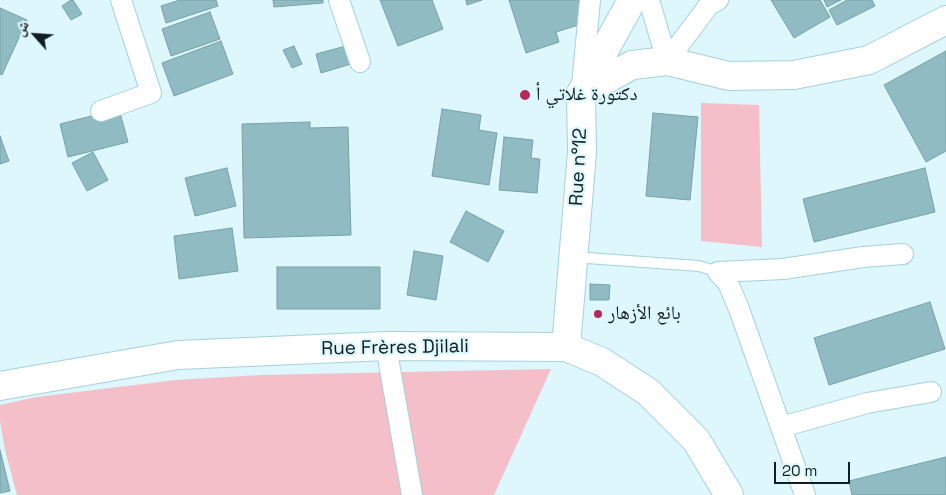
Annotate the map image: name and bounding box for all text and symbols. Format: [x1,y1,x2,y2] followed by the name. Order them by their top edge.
[10,10,60,60] north arrow
[10,18,33,39] text: ش
[536,84,638,106] place label: دكتورة غلاتي أ
[518,88,532,102] marker: دكتورة غلاتي أ
[566,127,592,207] street label: Rue n°12
[608,303,681,325] place label: بائع الأزهار
[592,308,604,320] marker: بائع الأزهار
[321,335,469,361] street label: Rue Frères Djilali
[776,452,852,484] scale bar
[782,461,817,480] text: 20 m

